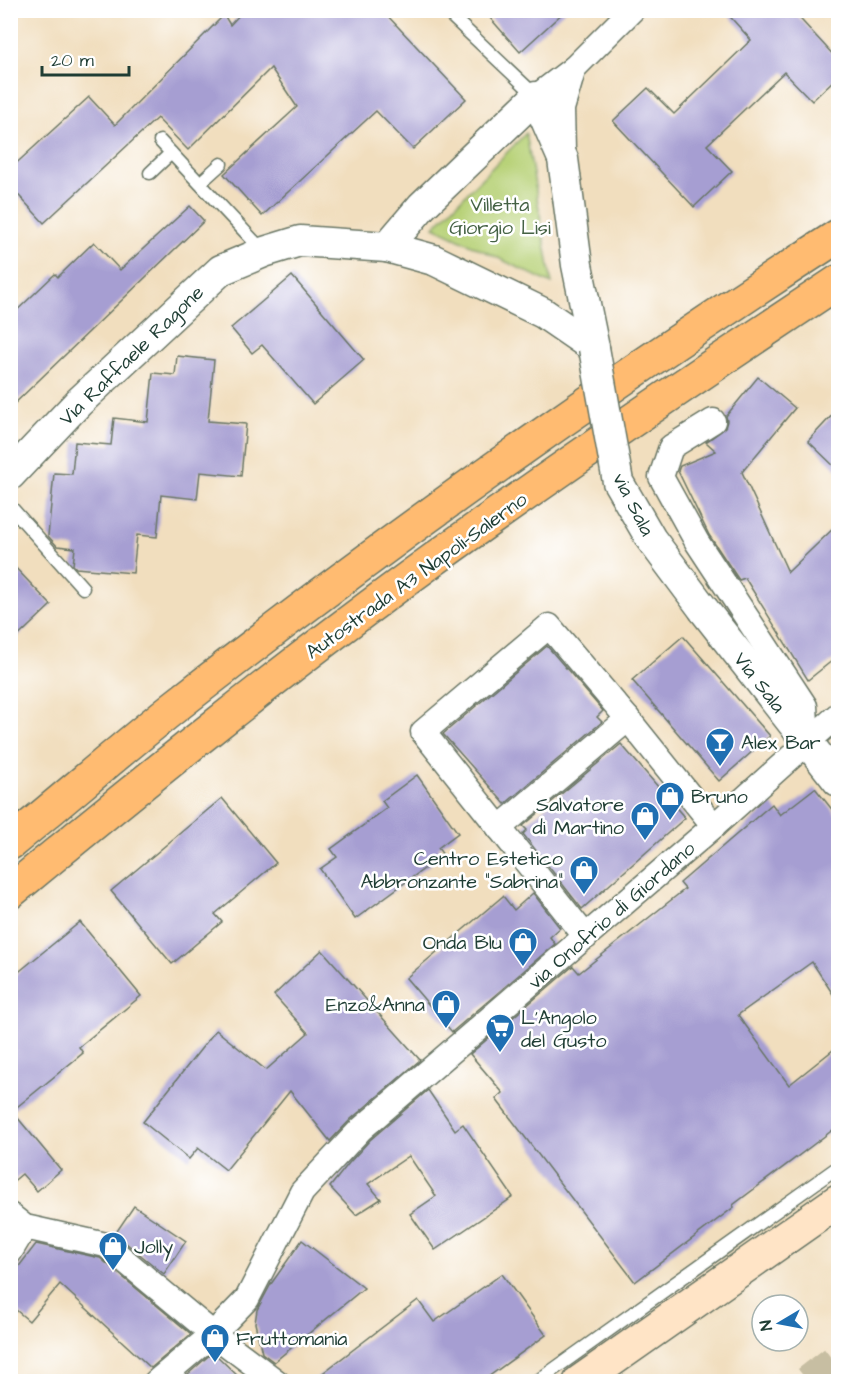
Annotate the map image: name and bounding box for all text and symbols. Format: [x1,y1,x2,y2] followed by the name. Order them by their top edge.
[42,39,129,77] scale bar
[51,48,94,73] text: 20 m
[449,191,551,243] park label: Villetta Giorgio Lisi
[53,279,211,433] street label: Via Raffaele Ragone
[605,468,661,541] street label: via Sala
[300,486,533,666] street label: Autostrada A3 Napoli-Salerno
[727,646,792,719] street label: Via Sala
[704,726,736,768] bar icon: Alex Bar
[741,729,821,757] place label: Alex Bar
[654,780,686,822] shop icon: Bruno
[691,783,748,811] place label: Bruno
[533,791,624,842] place label: Salvatore di Martino
[629,800,661,842] shop icon: Salvatore di Martino
[522,835,701,996] street label: via Onofrio di Giordano
[361,845,563,896] place label: Centro Estetico Abbronzante "Sabrina"
[568,854,600,896] shop icon: Centro Estetico Abbronzante "Sabrina"
[507,926,539,968] shop icon: Onda Blu
[423,929,502,957] place label: Onda Blu
[430,988,462,1030] shop icon: Enzo&Anna
[326,991,425,1019] place label: Enzo&Anna
[521,1004,607,1055] place label: L'Angolo del Gusto
[484,1012,516,1054] supermarket icon: L'Angolo del Gusto
[97,1230,129,1272] shop icon: Jolly
[134,1233,173,1262] place label: Jolly
[750,1293,810,1353] north arrow
[755,1319,778,1332] text: N
[199,1322,231,1364] shop icon: Fruttomania
[236,1325,347,1353] place label: Fruttomania

